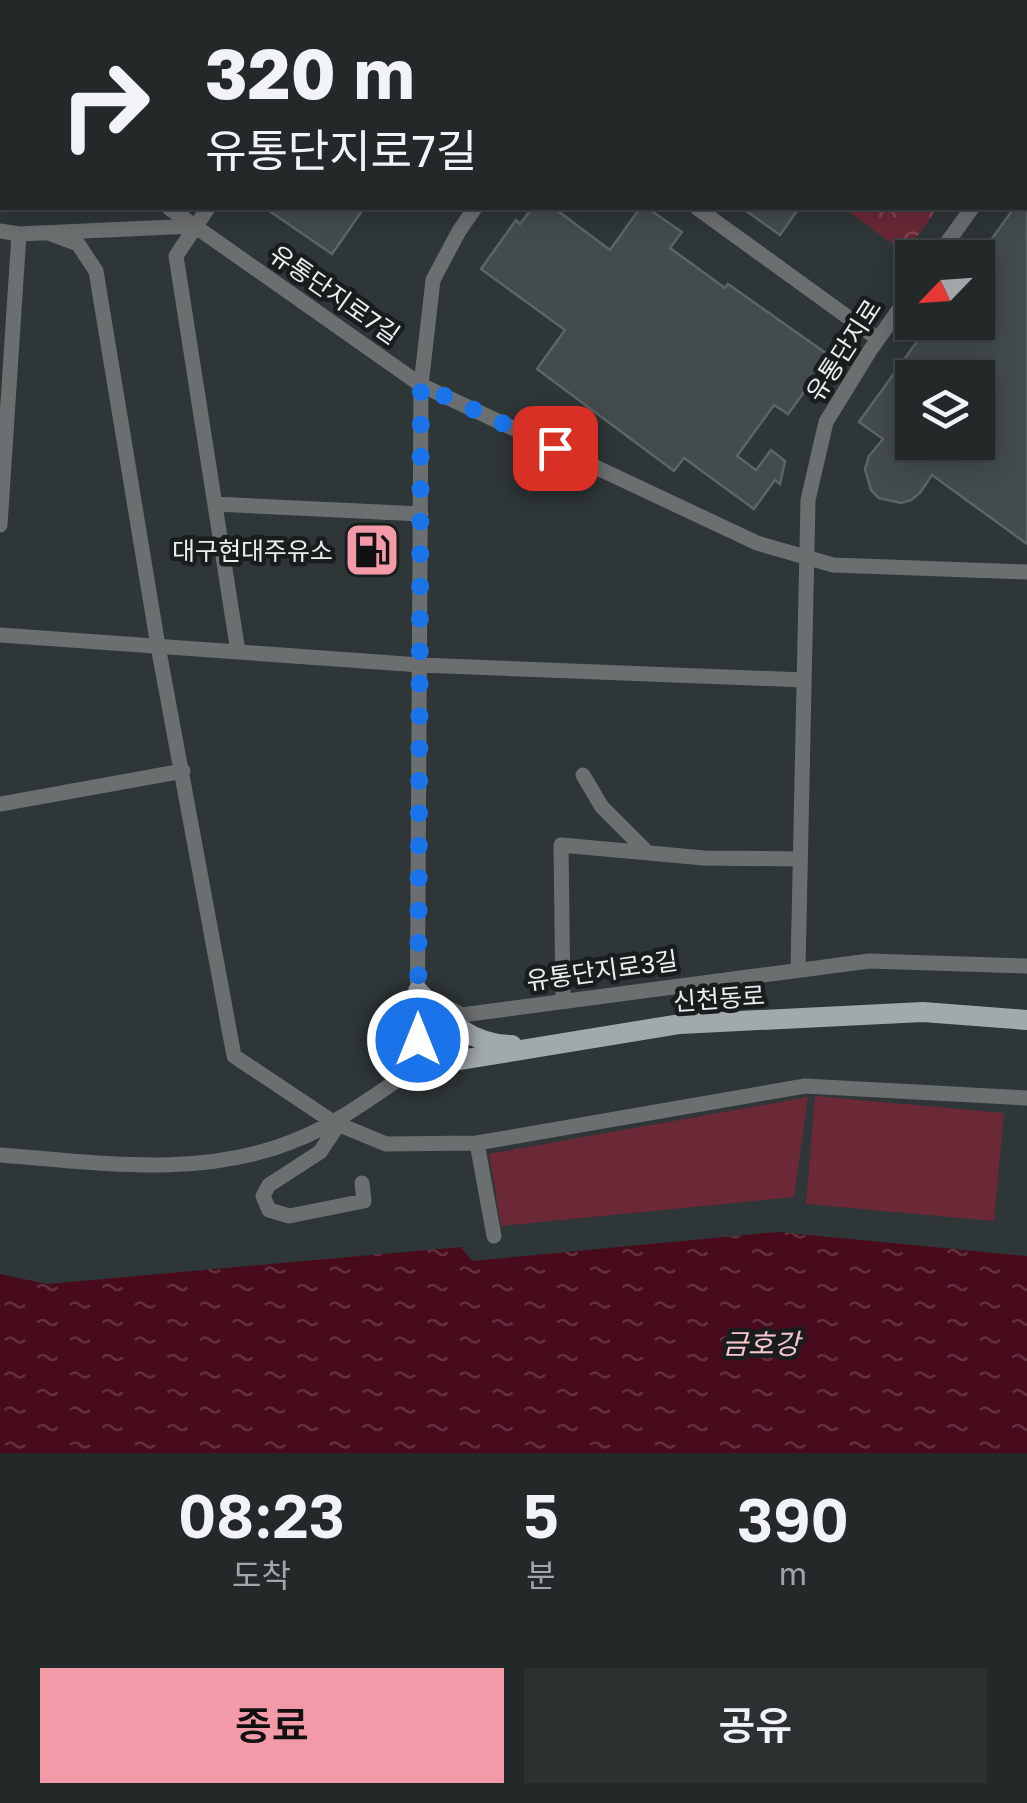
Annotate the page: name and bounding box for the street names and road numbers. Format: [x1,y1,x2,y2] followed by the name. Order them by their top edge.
[264,238,406,350] street label: 유통단지로7길
[799,293,887,407] street label: 유통단지로
[524,944,680,996] street label: 유통단지로3길
[672,979,766,1017] street label: 신천동로

